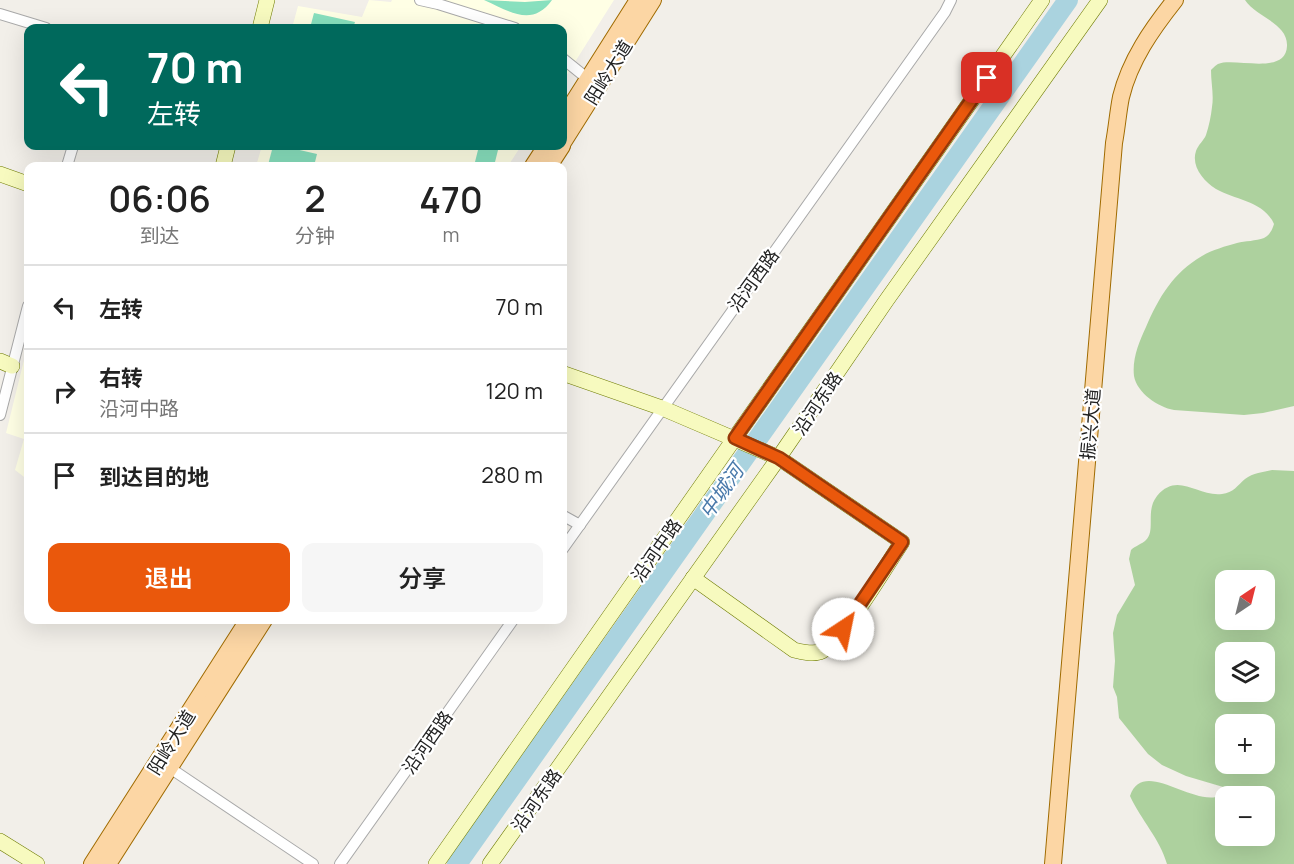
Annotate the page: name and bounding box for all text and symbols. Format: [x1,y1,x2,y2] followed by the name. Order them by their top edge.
[579,35,637,109] street label: 阳岭大道
[147,38,243,96] text: 70 m
[48,48,126,126] icon: left
[961,52,1012,103] pin
[970,61,1003,94] icon: arrive
[147,95,201,132] text: 左转
[108,174,211,223] text: 06:06
[304,174,326,223] text: 2
[419,175,483,224] text: 470
[443,221,460,248] text: m
[140,222,180,249] text: 到达
[295,222,335,249] text: 分钟
[722,244,784,316] street label: 沿河西路
[48,291,81,324] icon: left
[495,292,543,322] text: 70 m
[99,294,143,324] text: 左转
[99,363,143,393] text: 右转
[787,366,847,440] street label: 沿河东路
[48,375,81,408] icon: right
[485,376,543,406] text: 120 m
[1075,387,1105,461] street label: 振兴大道
[99,395,179,422] text: 沿河中路
[693,455,752,523] water label: 中城河
[48,459,81,492] icon: arrive
[481,460,543,490] text: 280 m
[99,462,209,492] text: 到达目的地
[626,514,686,586] street label: 沿河中路
[48,543,290,612] button: 退出
[302,543,543,612] button: 分享
[1215,570,1275,630] north arrow
[1215,570,1275,846] map controls
[811,597,875,661] position arrow
[1215,642,1275,702] button: layers
[142,705,200,779] street label: 阳岭大道
[397,706,457,778] street label: 沿河西路
[1215,714,1275,774] button: +
[506,764,566,836] street label: 沿河东路
[1215,786,1275,846] button: −

